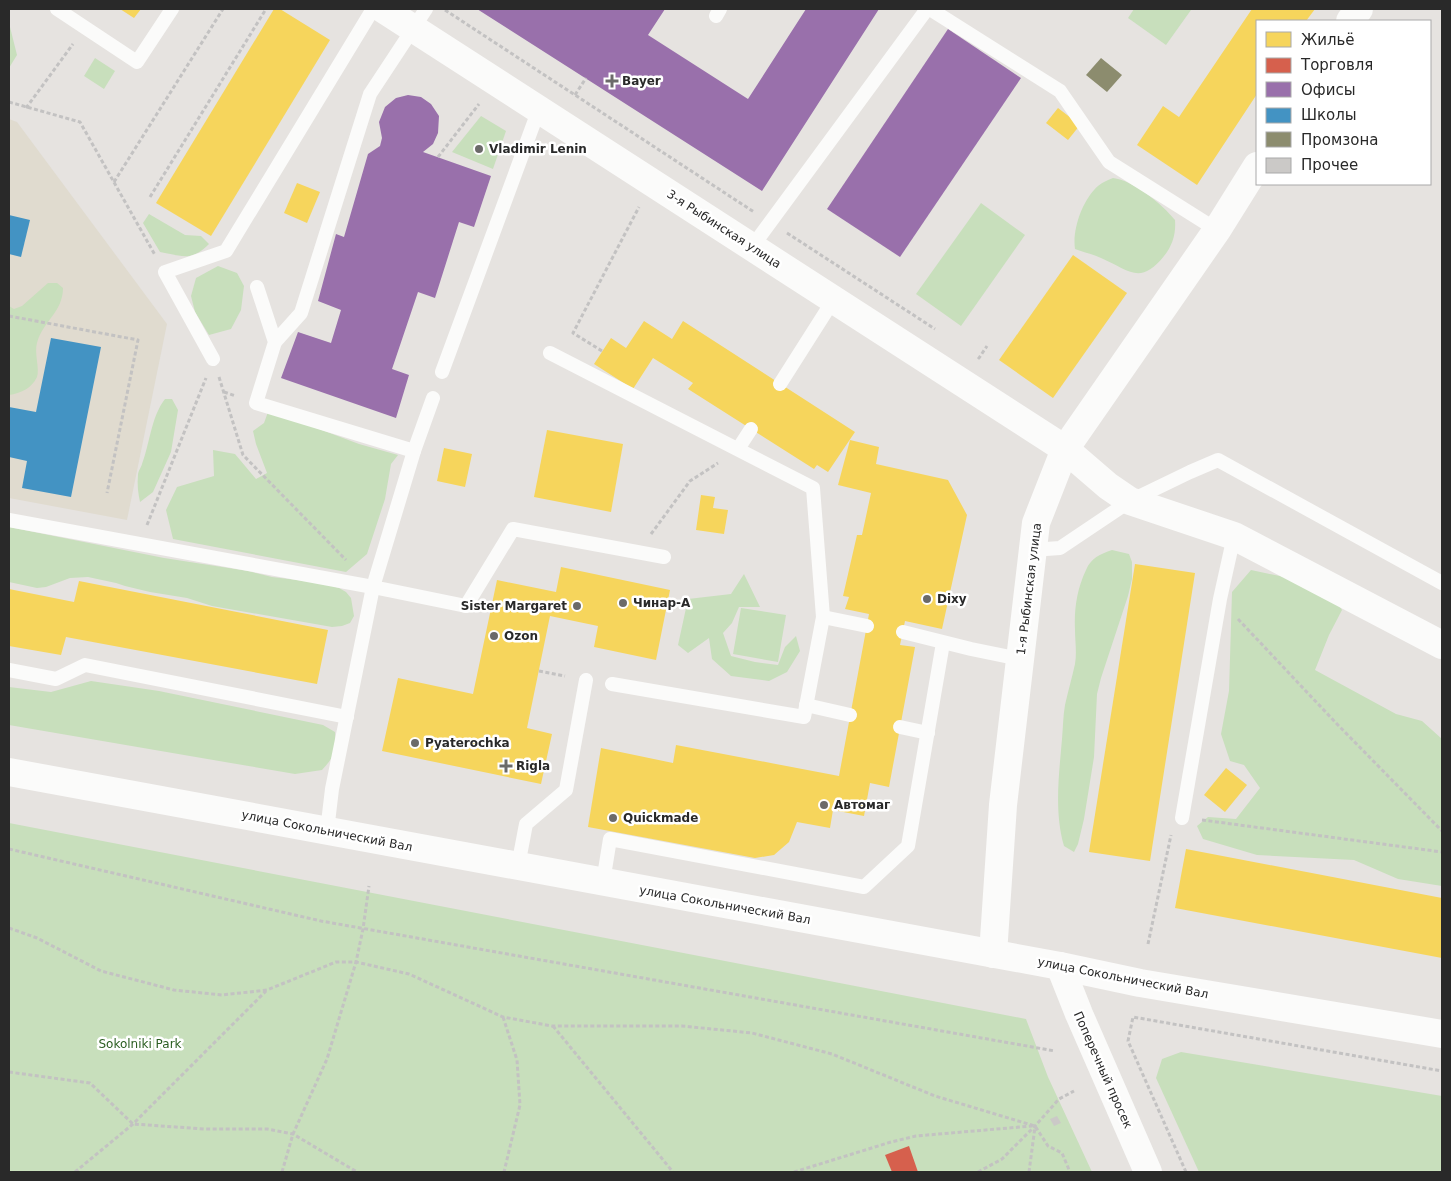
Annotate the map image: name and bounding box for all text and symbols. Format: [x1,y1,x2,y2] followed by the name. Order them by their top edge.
[1256,20,1431,185] legend
[1301,31,1355,49] text: Жильё
[1300,56,1373,74] text: Торговля
[622,74,661,88] place label: Bayer
[606,75,618,87] marker: Bayer
[1301,81,1355,99] text: Офисы
[1301,106,1357,124] text: Школы
[1301,131,1378,149] text: Промзона
[489,142,587,156] place label: Vladimir Lenin
[473,143,485,155] marker: Vladimir Lenin
[1301,156,1358,174] text: Прочее
[664,187,784,271] street label: 3-я Рыбинская улица
[1014,522,1044,656] street label: 1-я Рыбинская улица
[937,592,967,606] place label: Dixy
[921,593,933,605] marker: Dixy
[633,596,691,610] place label: Чинар-А
[617,597,629,609] marker: Чинар-А
[461,599,567,613] place label: Sister Margaret
[571,600,583,612] marker: Sister Margaret
[504,629,538,643] place label: Ozon
[488,630,500,642] marker: Ozon
[425,736,510,750] place label: Pyaterochka
[409,737,421,749] marker: Pyaterochka
[516,759,550,773] place label: Rigla
[500,760,512,772] marker: Rigla
[834,798,890,812] place label: Автомаг
[818,799,830,811] marker: Автомаг
[240,808,414,854] street label: улица Сокольнический Вал
[623,811,698,825] place label: Quickmade
[607,812,619,824] marker: Quickmade
[638,883,812,927] street label: улица Сокольнический Вал
[1036,955,1210,1001] street label: улица Сокольнический Вал
[1071,1009,1135,1131] street label: Поперечный просек
[98,1037,182,1051] park label: Sokolniki Park

